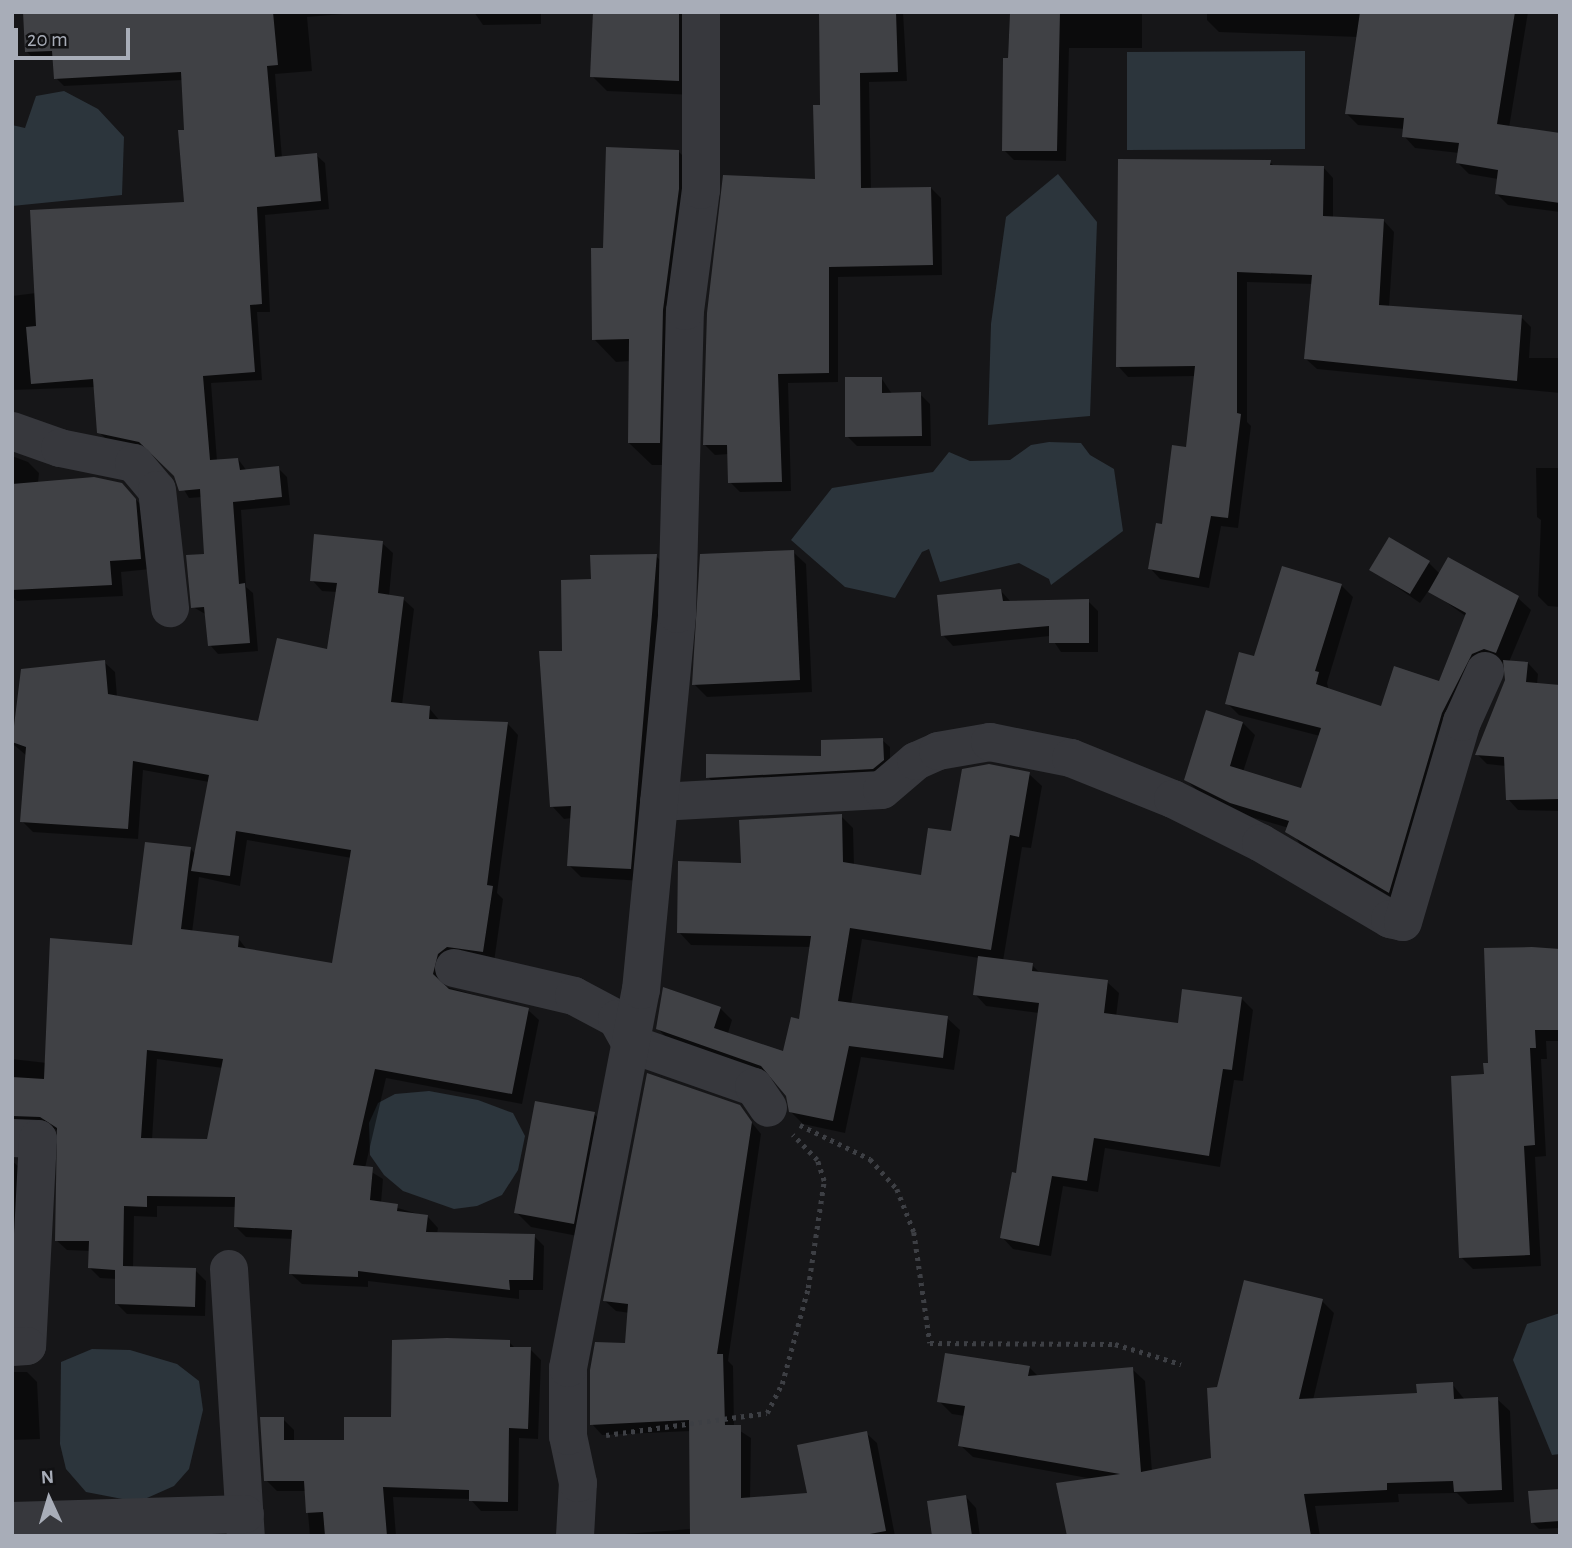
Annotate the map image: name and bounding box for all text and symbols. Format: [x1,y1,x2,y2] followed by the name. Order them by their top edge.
[18,14,133,58] scale bar
[27,29,68,50] text: 20 m
[14,1464,84,1534] north arrow
[40,1468,55,1487] text: N

